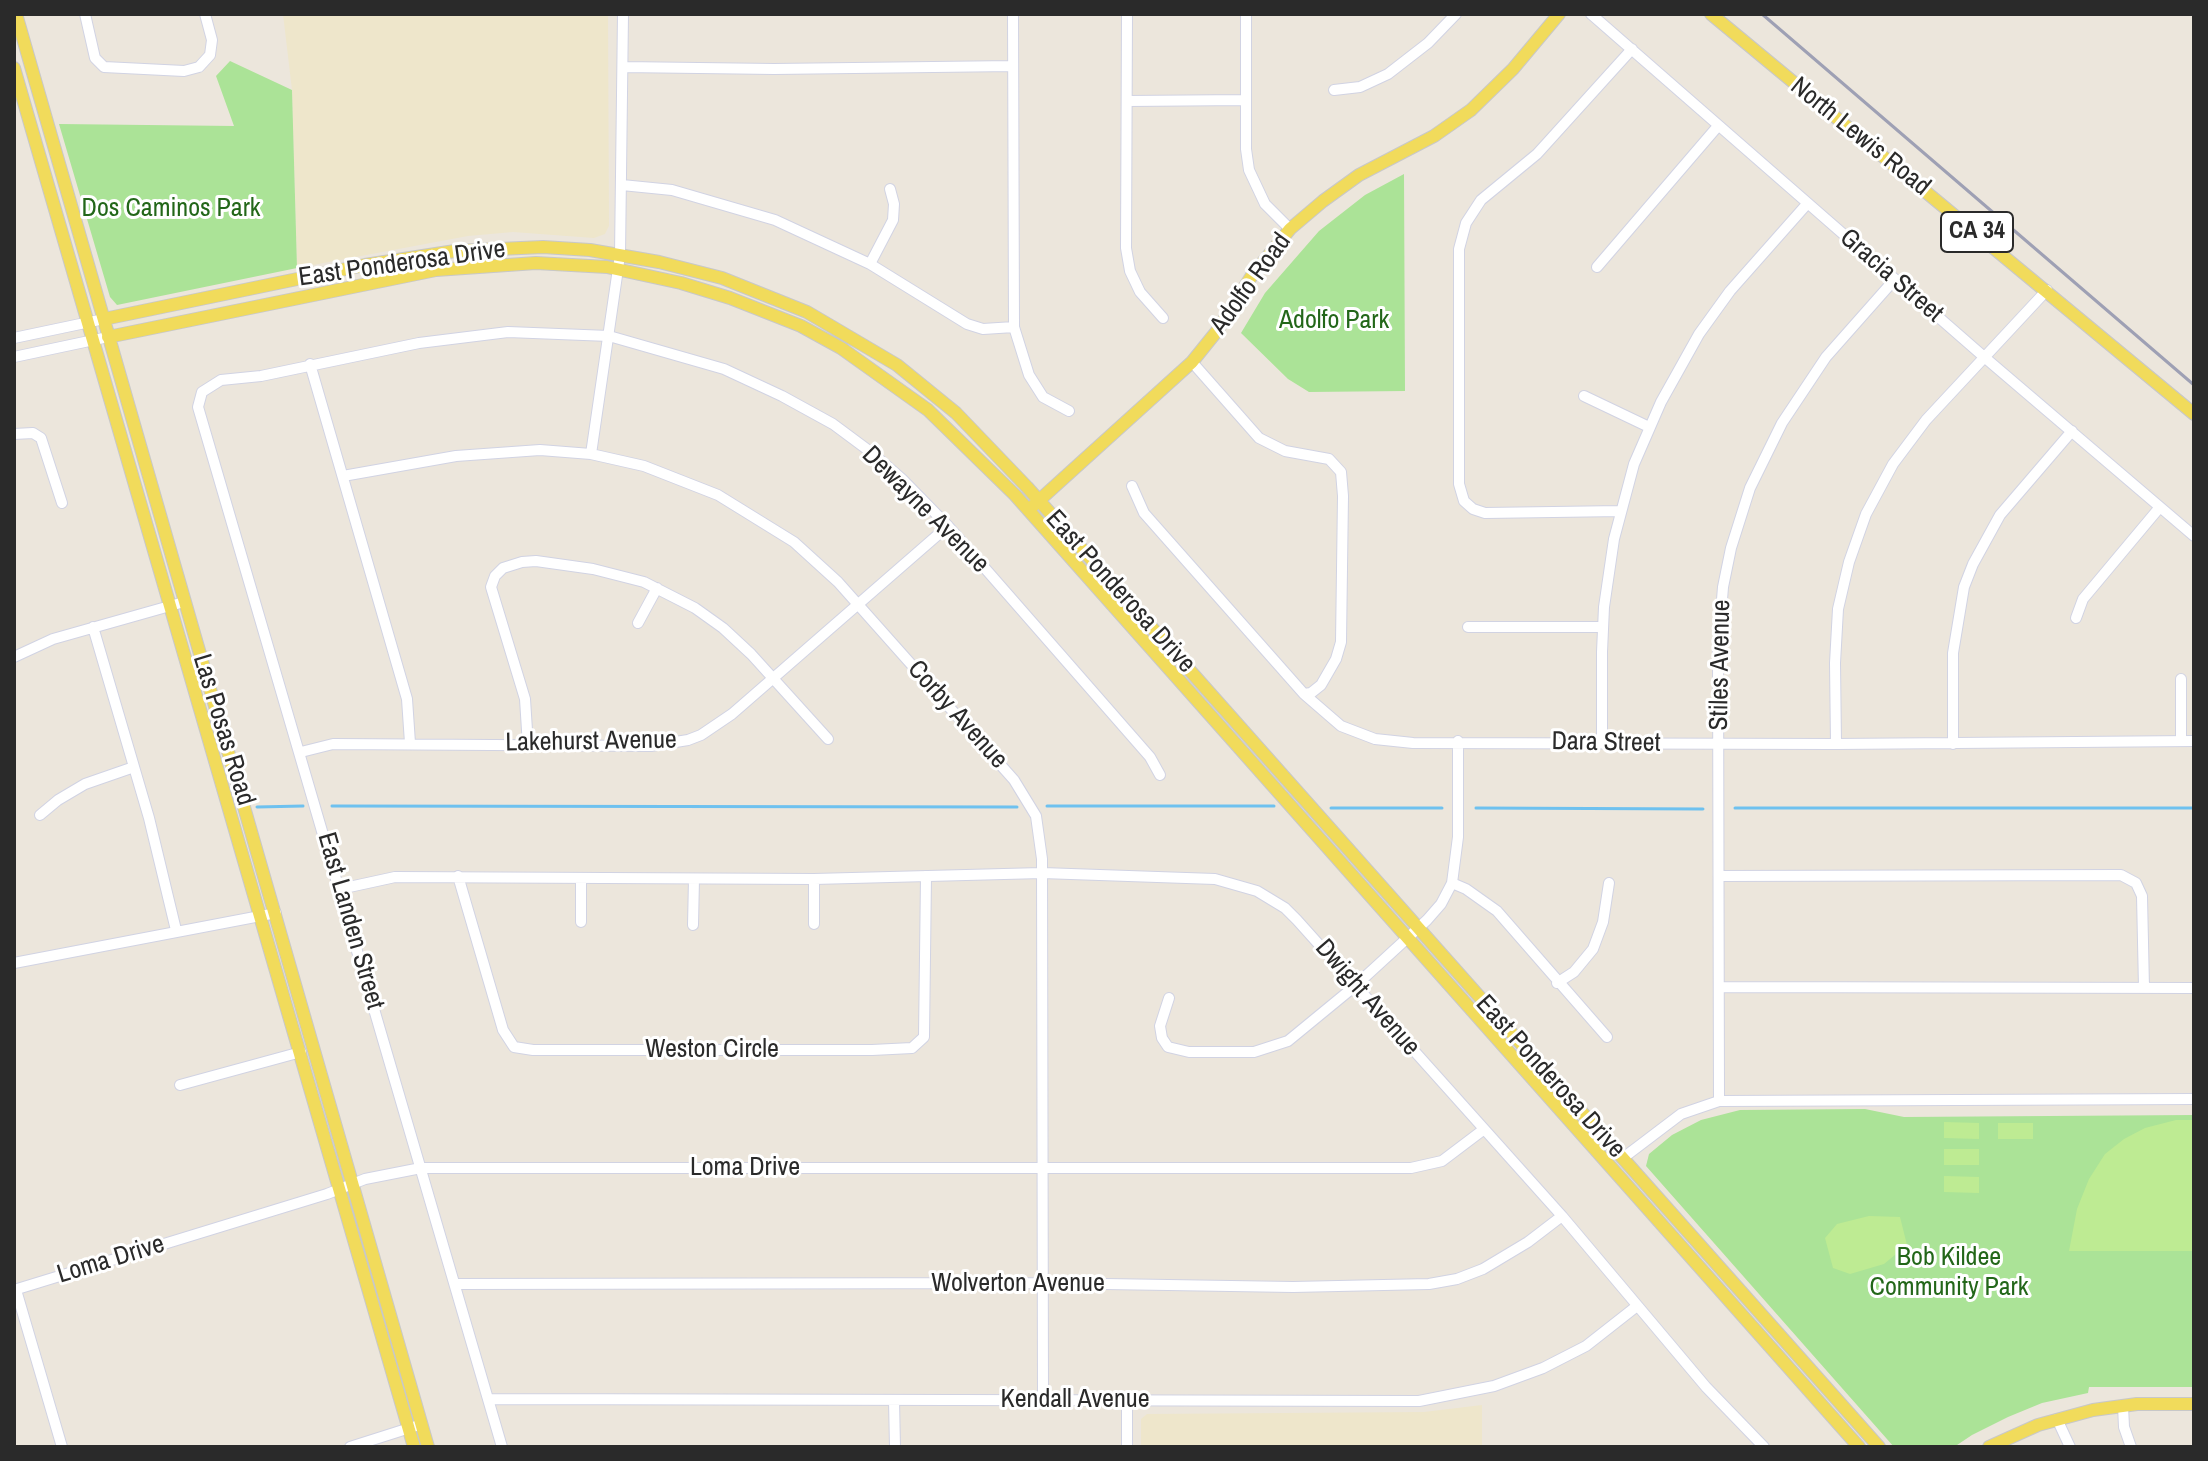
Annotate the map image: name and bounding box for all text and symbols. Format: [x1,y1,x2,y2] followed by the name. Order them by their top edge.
[1784,71,1936,203] street label: North Lewis Road
[82,193,260,225] park label: Dos Caminos Park
[1941,212,2013,252] road number: CA 34
[1833,223,1949,329] street label: Gracia Street
[1204,227,1298,341] street label: Adolfo Road
[297,234,507,294] street label: East Ponderosa Drive
[1279,305,1389,337] park label: Adolfo Park
[855,440,995,580] street label: Dewayne Avenue
[1039,504,1201,680] street label: East Ponderosa Drive
[1704,599,1738,731] street label: Stiles Avenue
[185,651,261,809] street label: Las Posas Road
[900,654,1014,776] street label: Corby Avenue
[505,725,677,759] street label: Lakehurst Avenue
[1551,726,1661,760] street label: Dara Street
[310,829,390,1013] street label: East Landen Street
[1308,933,1426,1063] street label: Dwight Avenue
[1469,989,1631,1165] street label: East Ponderosa Drive
[645,1034,779,1066] street label: Weston Circle
[690,1152,800,1184] street label: Loma Drive
[54,1229,168,1291] street label: Loma Drive
[1870,1242,2028,1304] park label: Bob Kildee Community Park
[931,1268,1105,1300] street label: Wolverton Avenue
[1001,1384,1149,1416] street label: Kendall Avenue

